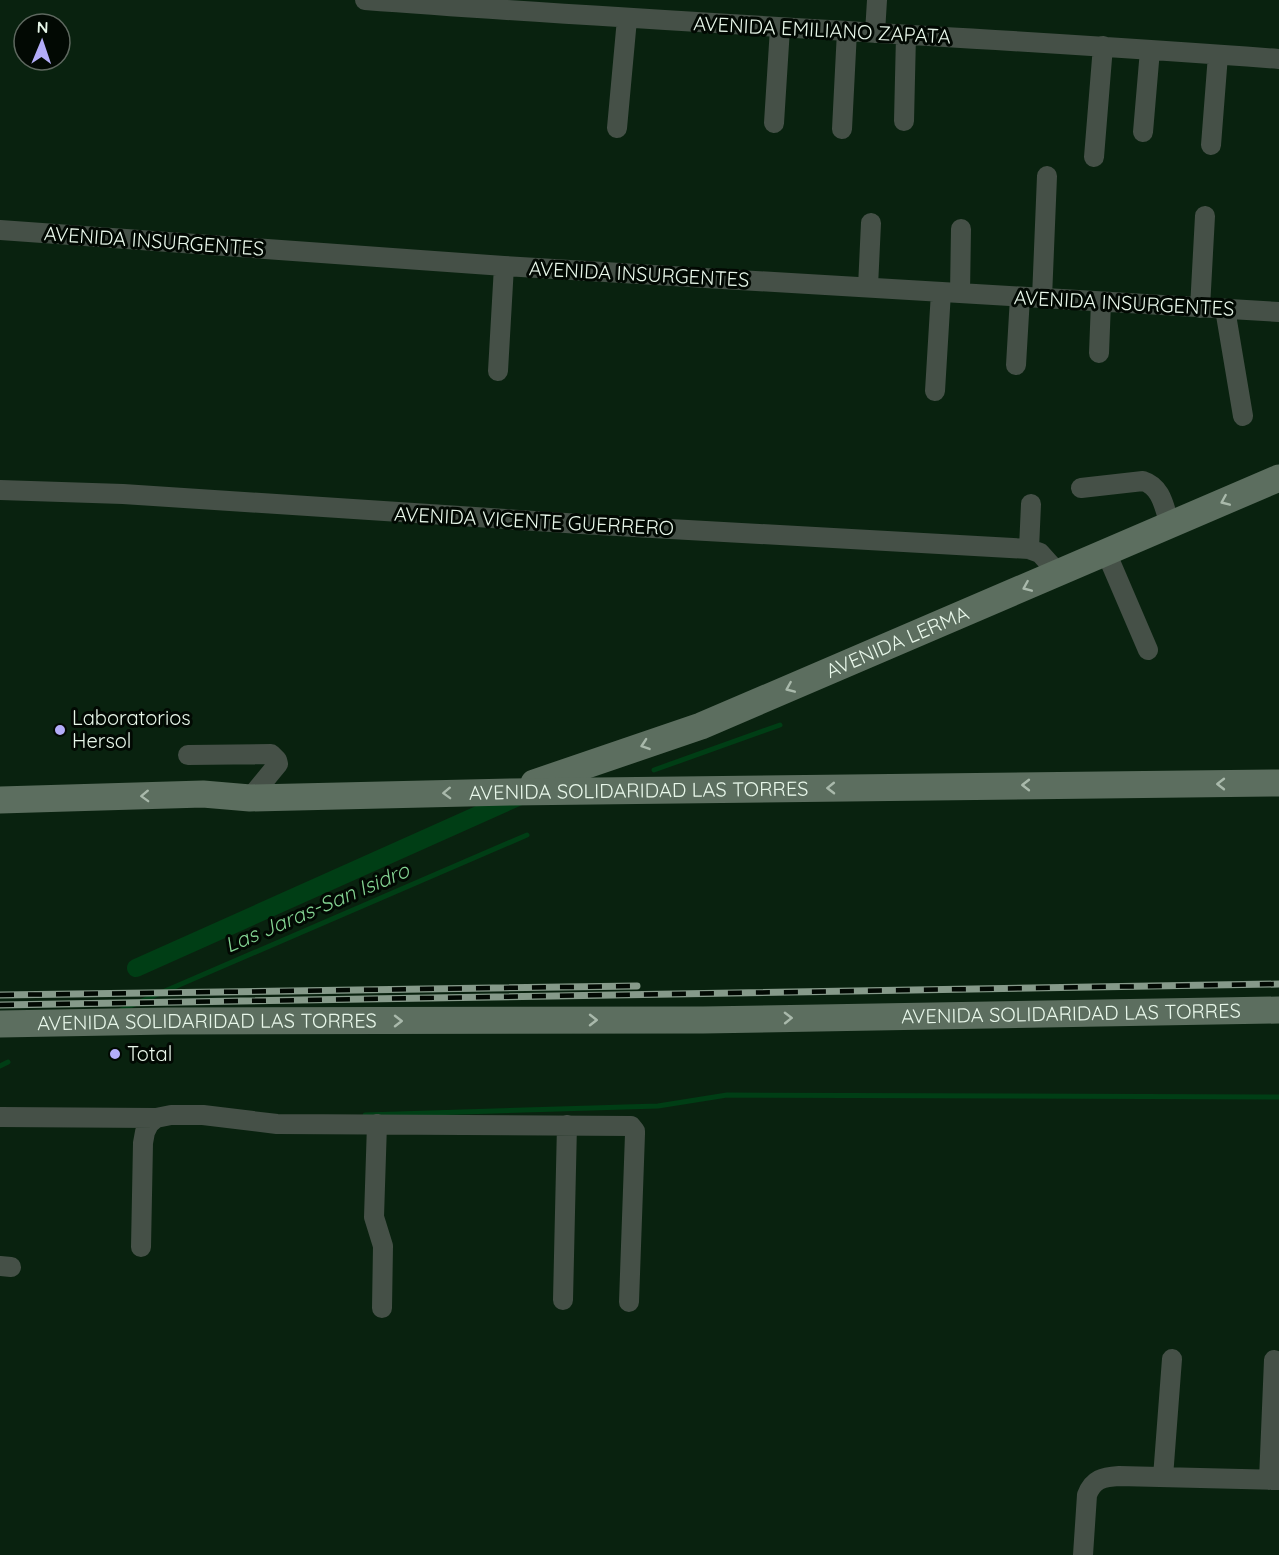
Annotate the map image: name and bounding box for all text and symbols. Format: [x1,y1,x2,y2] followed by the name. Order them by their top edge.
[693,10,951,49] street label: AVENIDA EMILIANO ZAPATA
[12,12,72,72] north arrow
[36,17,49,37] text: N
[43,220,265,261] street label: AVENIDA INSURGENTES
[528,255,750,292] street label: AVENIDA INSURGENTES
[1013,284,1235,321] street label: AVENIDA INSURGENTES
[1221,494,1232,506] one-way arrow
[393,501,675,540] street label: AVENIDA VICENTE GUERRERO
[1022,579,1033,591] one-way arrow
[822,600,972,683] street label: AVENIDA LERMA
[785,681,796,693] one-way arrow
[72,705,191,753] place label: Laboratorios Hersol
[53,723,67,737] marker: Laboratorios Hersol
[640,738,651,750] one-way arrow
[468,776,809,805] street label: AVENIDA SOLIDARIDAD LAS TORRES
[1216,778,1225,790] one-way arrow
[1021,779,1030,792] one-way arrow
[826,781,835,794] one-way arrow
[442,787,451,799] one-way arrow
[140,790,149,802] one-way arrow
[220,856,414,958] water label: Las Jaras-San Isidro
[901,998,1241,1029] street label: AVENIDA SOLIDARIDAD LAS TORRES
[37,1008,377,1035] street label: AVENIDA SOLIDARIDAD LAS TORRES
[784,1012,793,1024] one-way arrow
[589,1014,598,1026] one-way arrow
[394,1015,403,1027] one-way arrow
[127,1041,172,1066] place label: Total
[108,1047,122,1061] marker: Total

